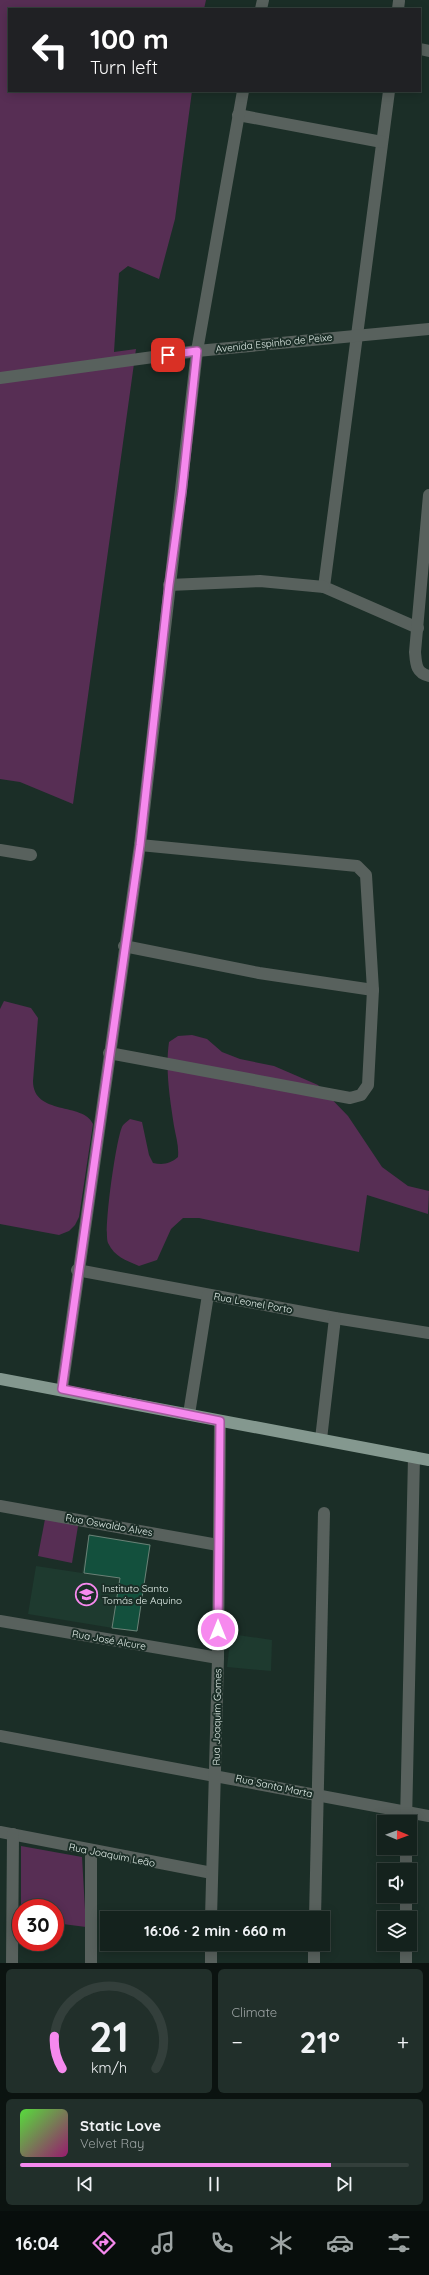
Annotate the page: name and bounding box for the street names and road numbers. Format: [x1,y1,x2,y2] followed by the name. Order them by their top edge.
[215,330,333,356] street label: Avenida Espinho de Peixe
[213,1290,293,1316] street label: Rua Leonel Porto
[64,1511,154,1539] street label: Rua Oswaldo Alves
[71,1627,147,1653] street label: Rua José Alcure
[210,1668,224,1766] street label: Rua Joaquim Gomes
[234,1771,314,1801] street label: Rua Santa Marta
[68,1840,156,1870] street label: Rua Joaquim Leão

